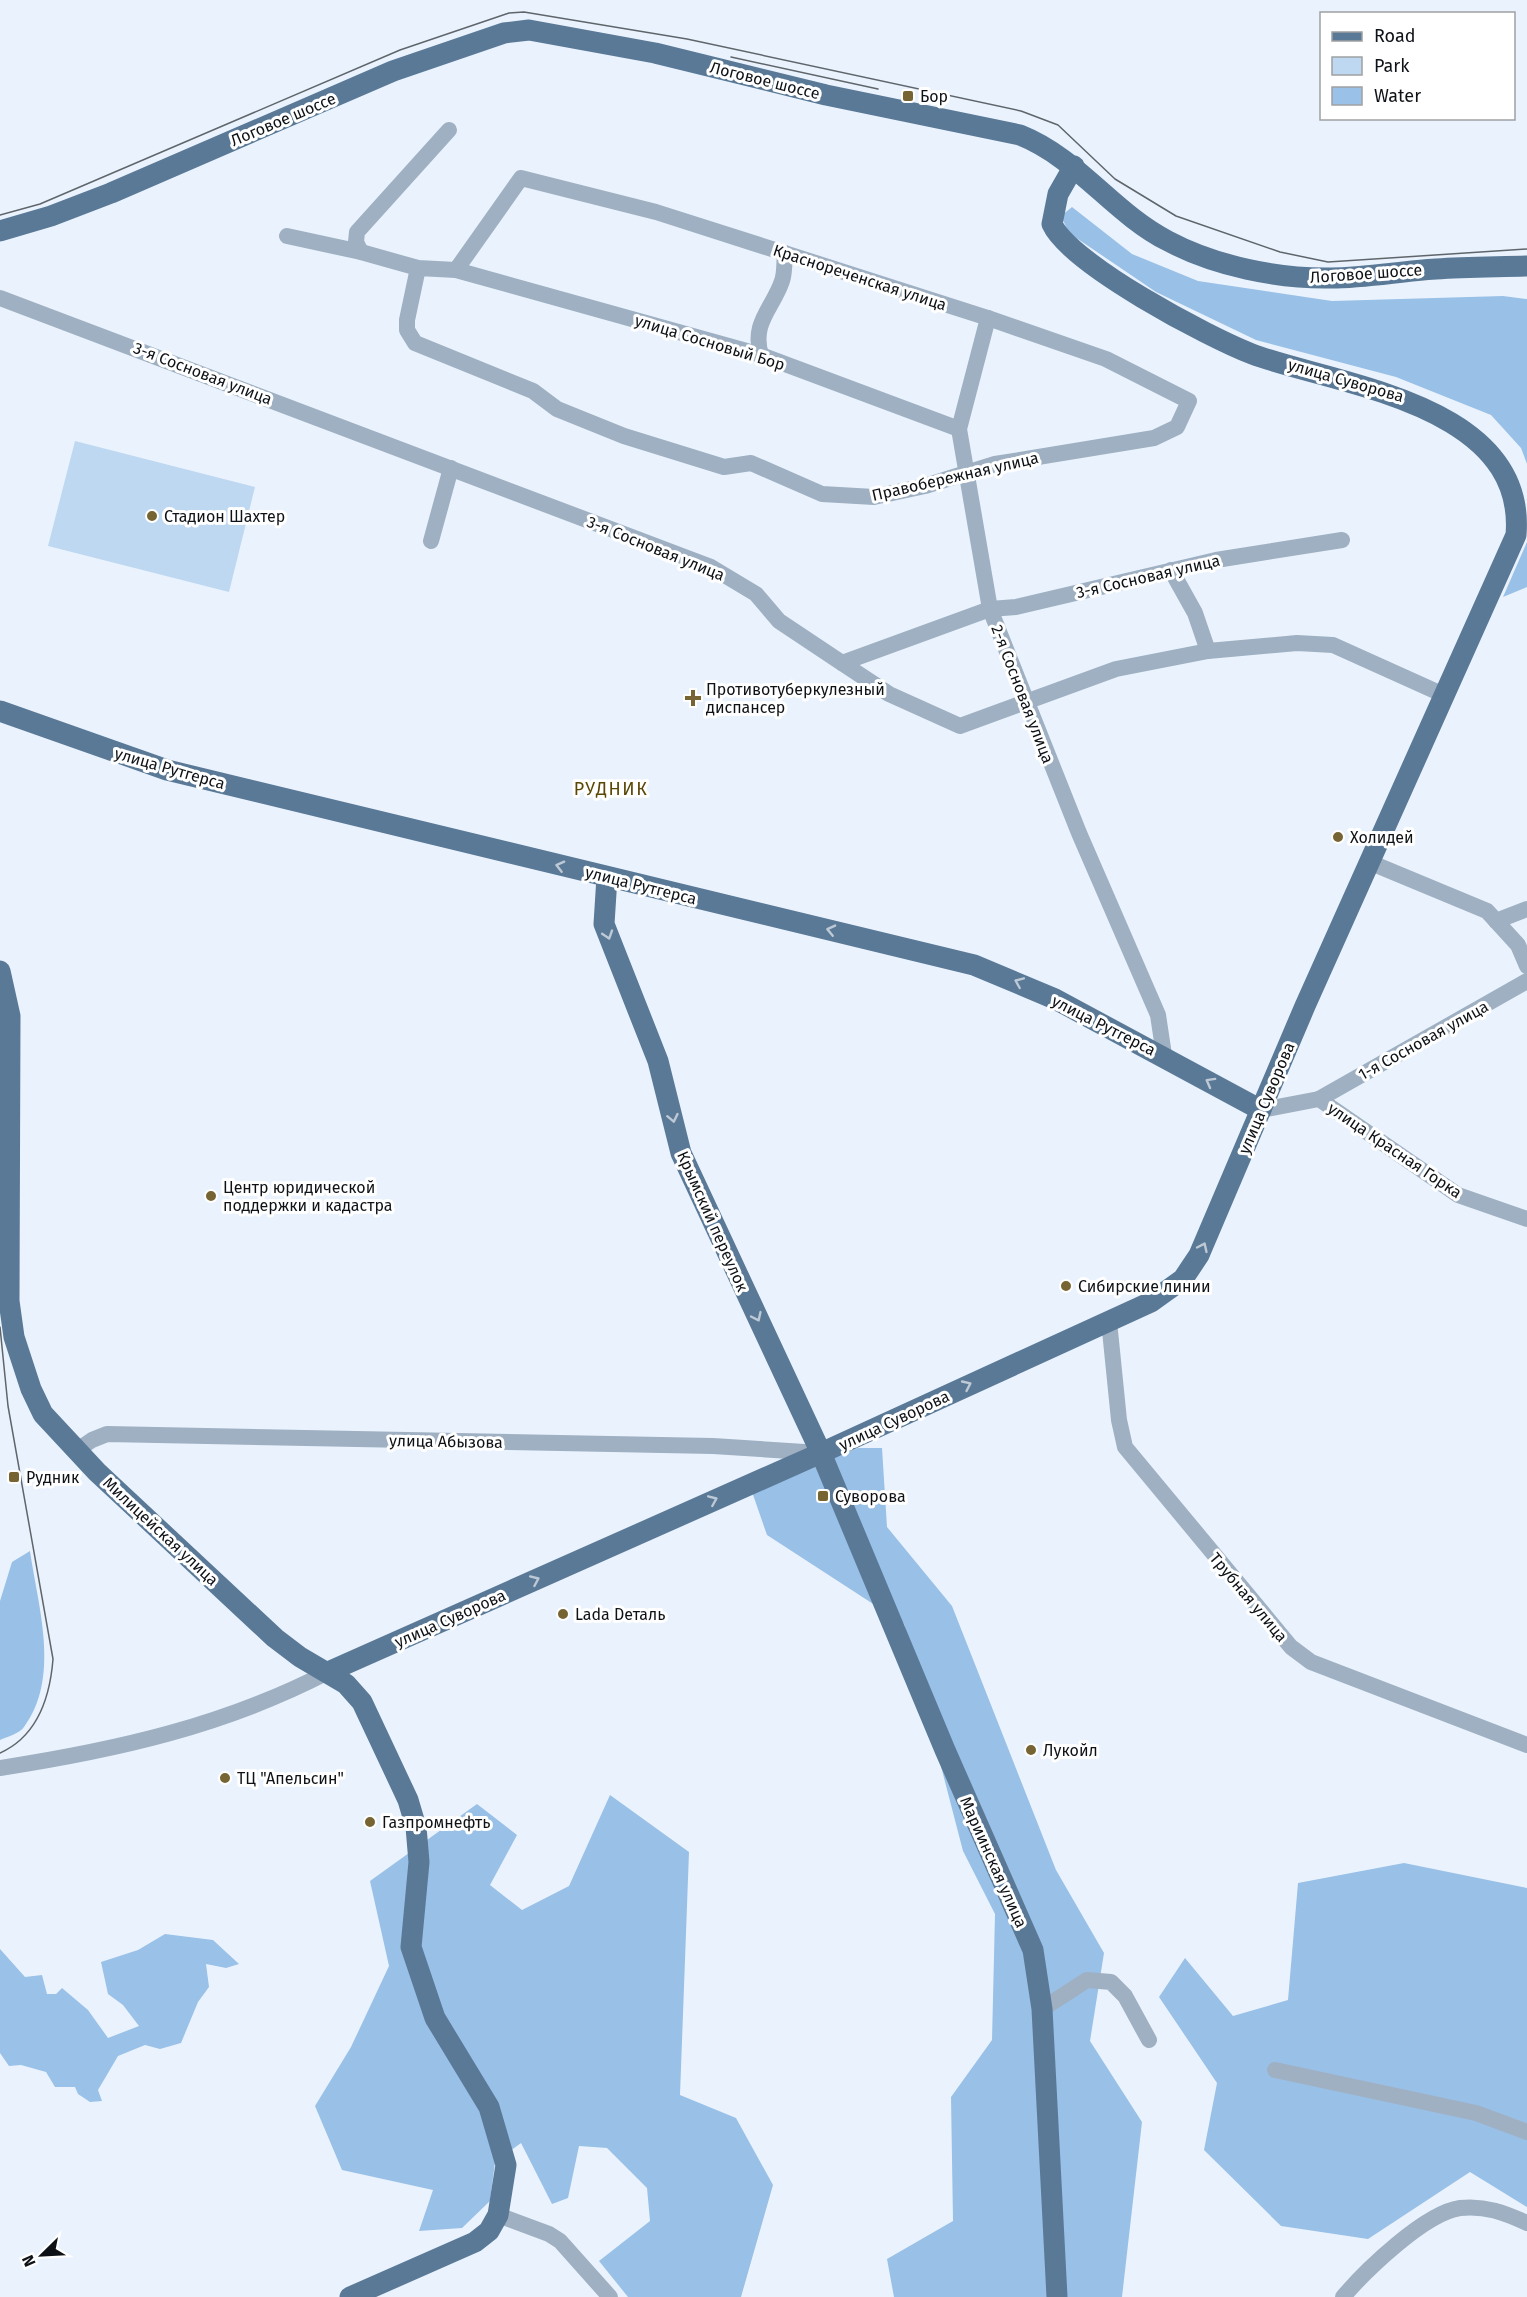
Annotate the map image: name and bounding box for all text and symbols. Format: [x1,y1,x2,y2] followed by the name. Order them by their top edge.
[1320,12,1515,120] legend
[1374,25,1416,47] text: Road
[1374,55,1410,77] text: Park
[708,58,822,103] street label: Логовое шоссе
[1374,85,1421,107] text: Water
[920,87,948,106] place label: Бор
[228,89,339,150] street label: Логовое шоссе
[901,89,915,103] marker: Бор
[771,240,949,315] street label: Краснореченская улица
[1309,260,1423,287] street label: Логовое шоссе
[632,311,787,374] street label: улица Сосновый Бор
[131,338,275,409] street label: 3-я Сосновая улица
[1286,355,1406,406] street label: улица Суворова
[870,448,1040,505] street label: Правобережная улица
[164,507,285,526] place label: Стадион Шахтер
[145,509,159,523] marker: Стадион Шахтер
[584,512,727,585] street label: 3-я Сосновая улица
[1074,551,1222,602] street label: 3-я Сосновая улица
[987,622,1058,766] street label: 2-я Сосновая улица
[706,680,885,717] place label: Противотуберкулезный диспансер
[684,689,702,707] marker: Противотуберкулезный диспансер
[112,744,227,793] street label: улица Рутгерса
[574,778,648,800] district label: РУДНИК
[1350,828,1414,847] place label: Холидей
[1331,830,1345,844] marker: Холидей
[555,860,565,873] one-way arrow
[583,862,698,908] street label: улица Рутгерса
[826,925,836,938] one-way arrow
[601,929,613,940] one-way arrow
[1014,977,1025,989] one-way arrow
[1049,991,1159,1060] street label: улица Рутгерса
[1355,997,1492,1084] street label: 1-я Сосновая улица
[1234,1039,1299,1157] street label: улица Суворова
[1206,1078,1217,1089] one-way arrow
[1324,1099,1465,1202] street label: улица Красная Горка
[666,1113,679,1123] one-way arrow
[673,1148,752,1295] street label: Крымский переулок
[223,1178,392,1215] place label: Центр юридической поддержки и кадастра
[204,1189,218,1203] marker: Центр юридической поддержки и кадастра
[1195,1243,1207,1254] one-way arrow
[1078,1277,1211,1296] place label: Сибирские линии
[1059,1279,1073,1293] marker: Сибирские линии
[749,1310,761,1321] one-way arrow
[961,1381,972,1393] one-way arrow
[836,1387,952,1454] street label: улица Суворова
[389,1431,503,1452] street label: улица Абызова
[26,1468,80,1487] place label: Рудник
[7,1470,21,1484] marker: Рудник
[99,1473,222,1590] street label: Милицейская улица
[835,1487,906,1506] place label: Суворова
[816,1489,830,1503] marker: Суворова
[707,1495,718,1507] one-way arrow
[1206,1549,1291,1646] street label: Трубная улица
[529,1575,540,1587] one-way arrow
[392,1585,509,1651] street label: улица Суворова
[575,1605,665,1624] place label: Lada Dеталь
[556,1607,570,1621] marker: Lada Dеталь
[1043,1741,1098,1760] place label: Лукойл
[1024,1743,1038,1757] marker: Лукойл
[237,1769,344,1788] place label: ТЦ "Апельсин"
[218,1771,232,1785] marker: ТЦ "Апельсин"
[956,1794,1031,1931] street label: Мариинская улица
[382,1813,491,1832] place label: Газпромнефть
[363,1815,377,1829] marker: Газпромнефть
[12,2225,72,2285] north arrow
[18,2252,40,2270] text: N

